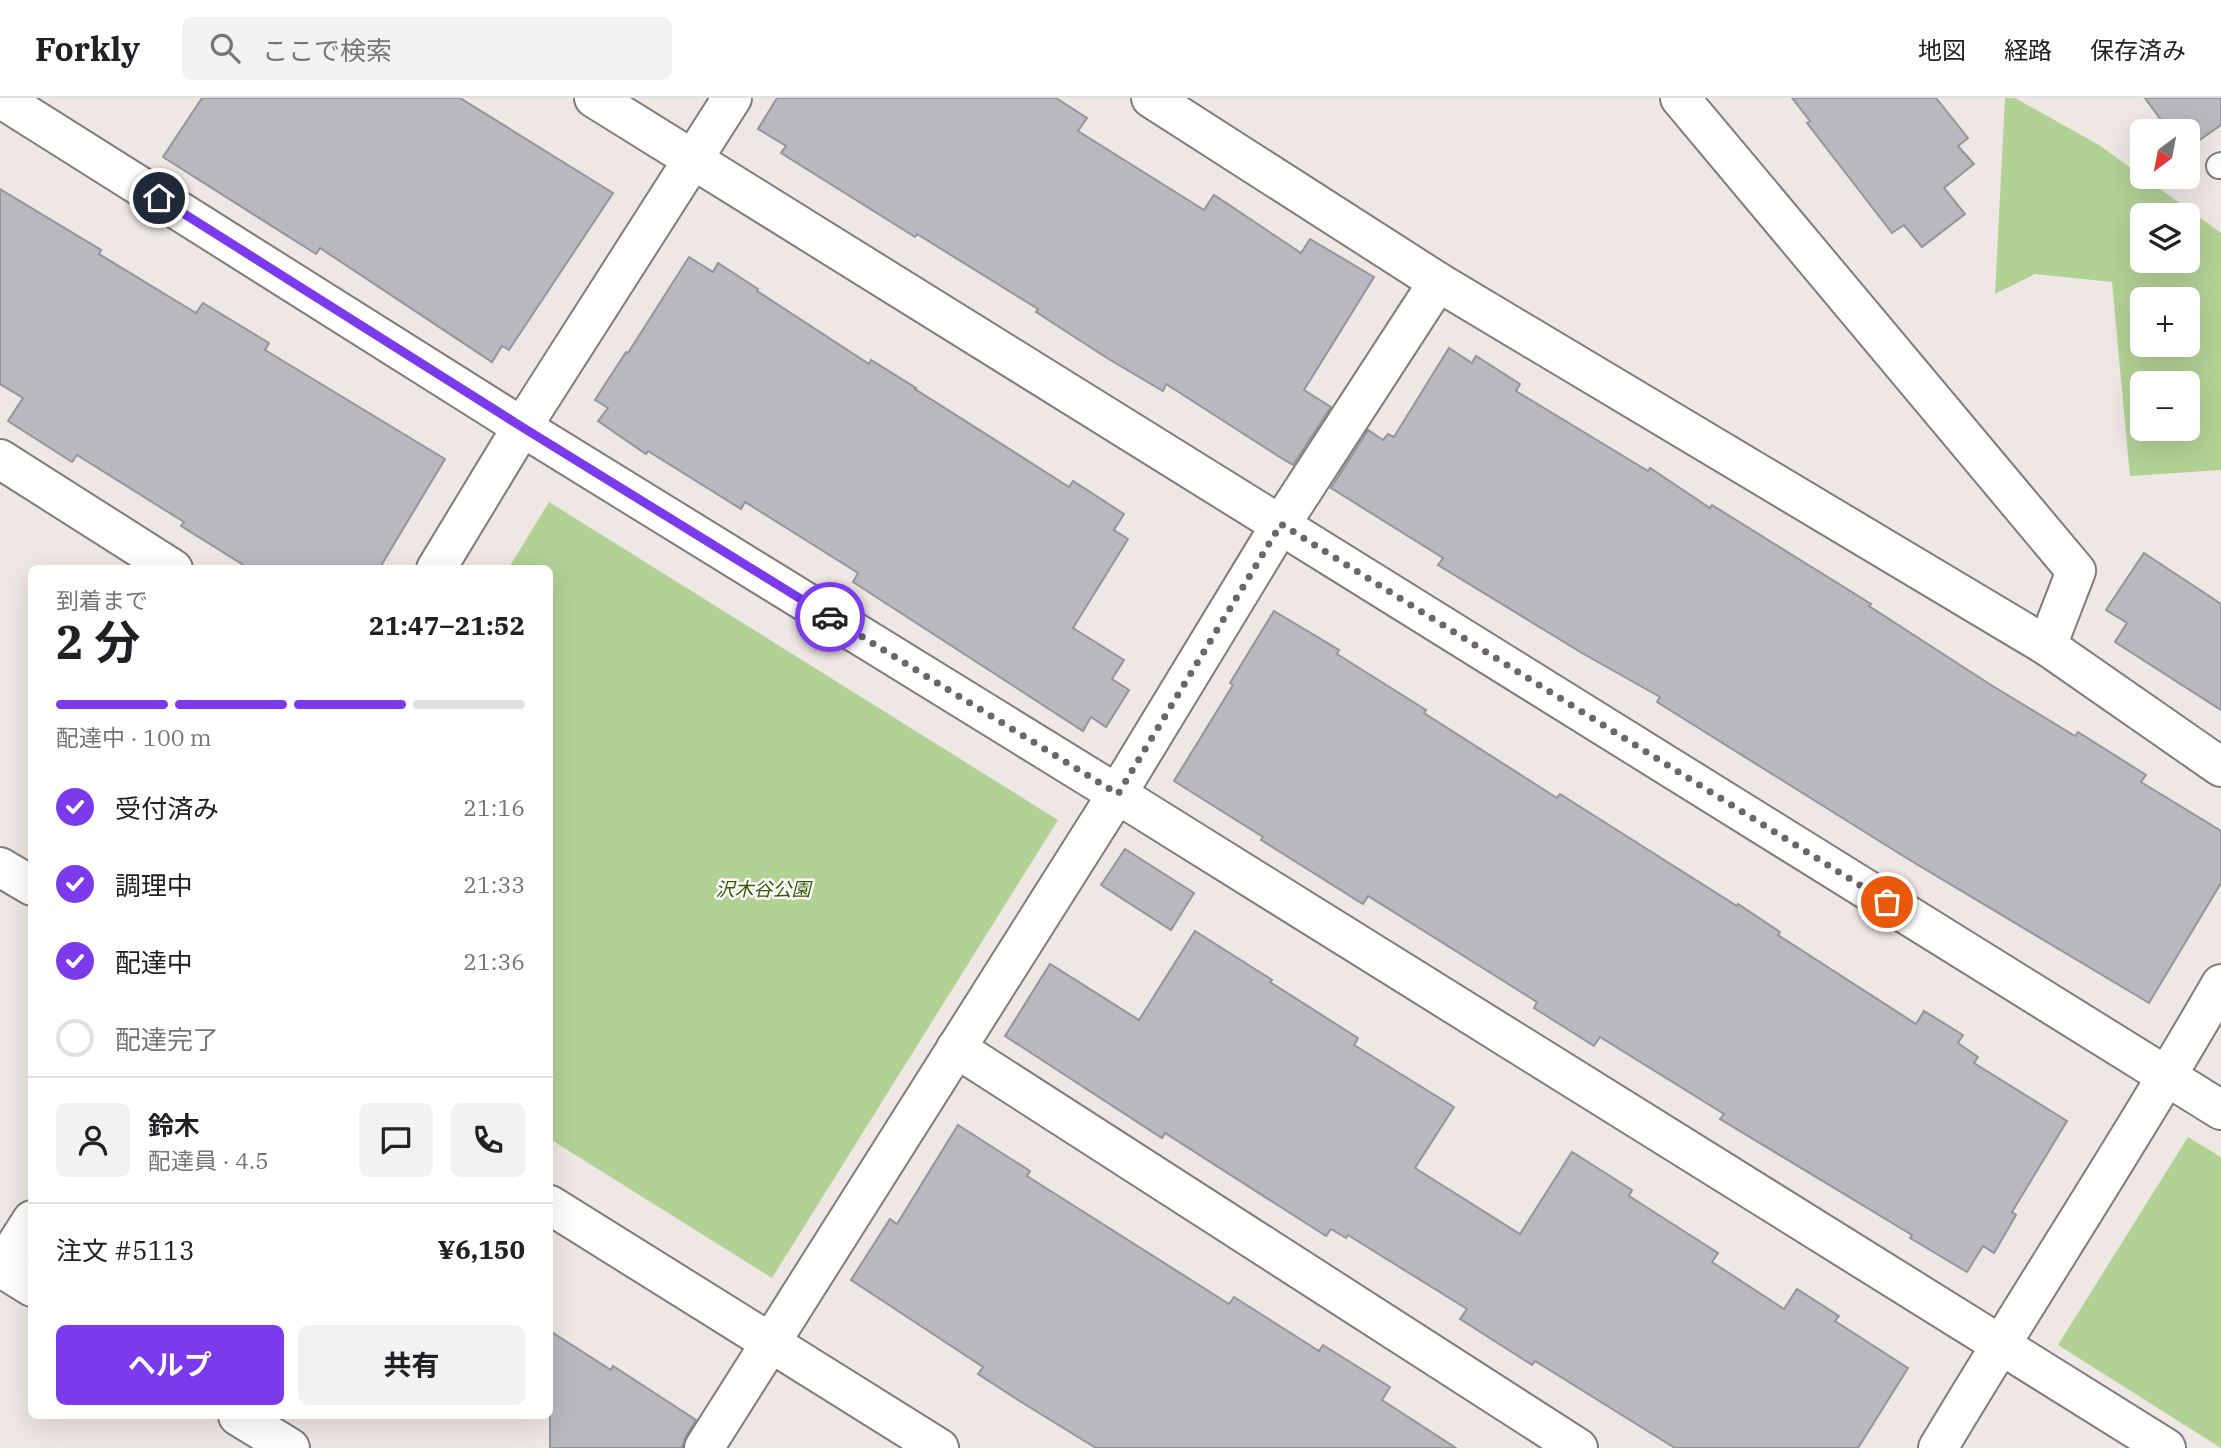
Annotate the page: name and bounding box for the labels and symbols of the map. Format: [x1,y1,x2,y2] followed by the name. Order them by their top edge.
[2130,119,2200,189] north arrow
[129,168,189,228] pin
[795,582,865,652] courier
[1857,872,1917,932] pin
[715,877,813,901] park label: 沢木谷公園

